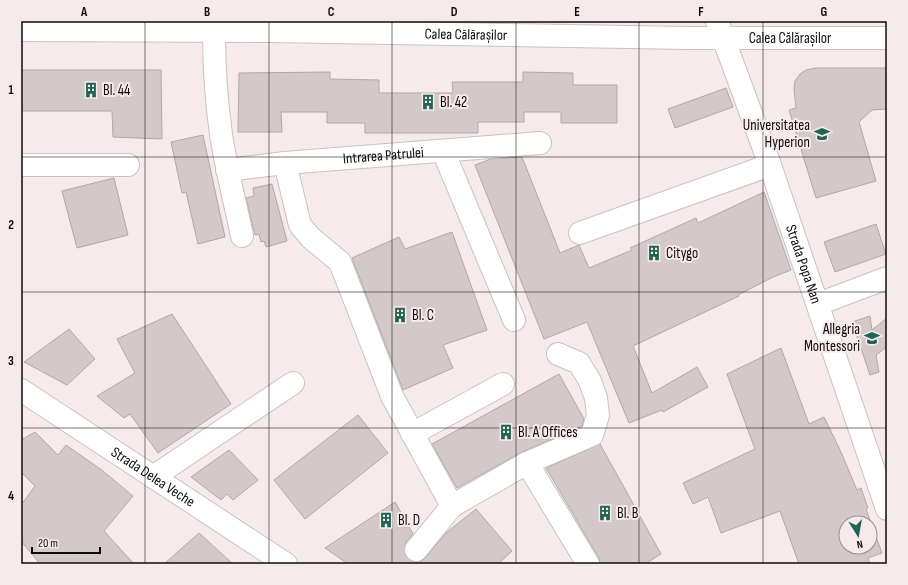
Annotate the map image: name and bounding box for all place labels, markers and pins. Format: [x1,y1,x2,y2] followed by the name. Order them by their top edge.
[82,81,100,99] building icon: Bl. 44
[103,81,130,100] place label: Bl. 44
[419,93,437,111] building icon: Bl. 42
[440,93,467,112] place label: Bl. 42
[743,116,810,152] place label: Universitatea Hyperion
[813,125,831,143] school or university icon: Universitatea Hyperion
[645,244,663,262] building icon: Citygo
[666,244,698,263] place label: Citygo
[391,306,409,324] building icon: Bl. C
[412,306,434,325] place label: Bl. C
[804,320,860,356] place label: Allegria Montessori
[863,329,881,347] school or university icon: Allegria Montessori
[497,423,515,441] building icon: Bl. A Offices
[518,423,578,442] place label: Bl. A Offices
[596,504,614,522] building icon: Bl. B
[617,504,639,523] place label: Bl. B
[377,511,395,529] building icon: Bl. D
[398,511,420,530] place label: Bl. D

